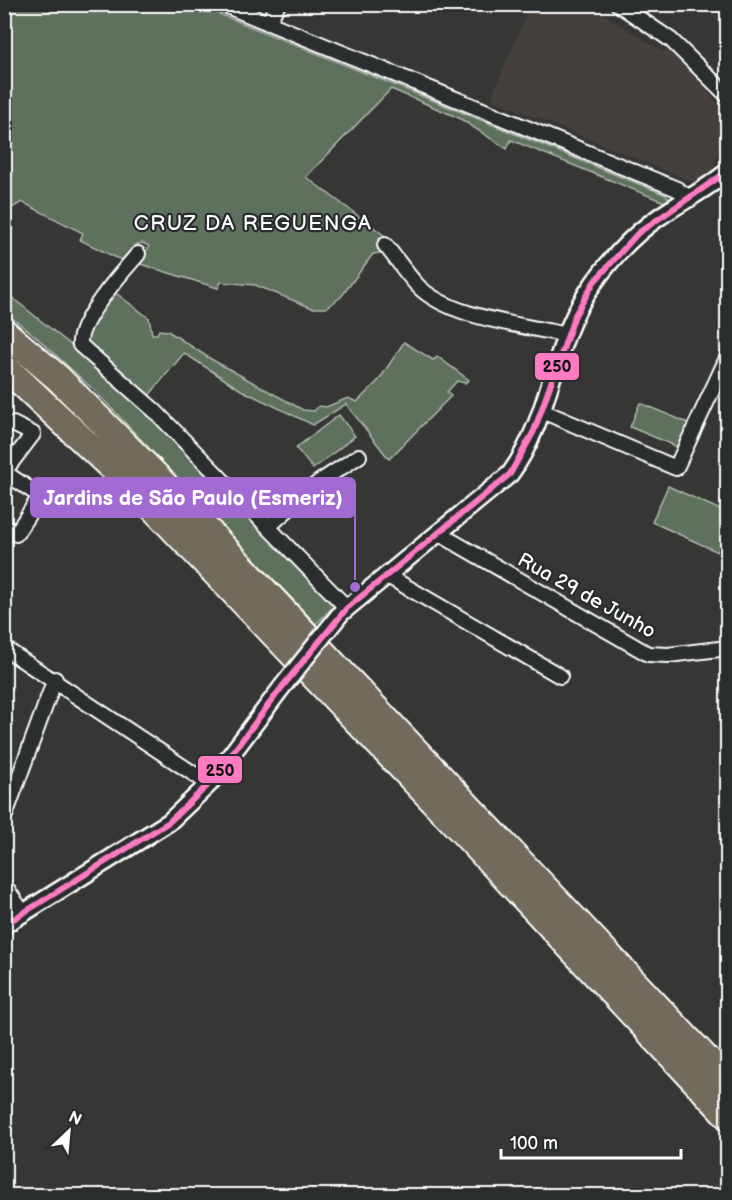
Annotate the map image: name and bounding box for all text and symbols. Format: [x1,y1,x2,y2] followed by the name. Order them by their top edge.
[134,211,372,236] district label: CRUZ DA REGUENGA
[534,352,580,381] line badge: 250
[543,358,571,377] text: 250
[31,478,355,517] callout: Jardins de São Paulo (Esmeriz)
[43,486,343,511] text: Jardins de São Paulo (Esmeriz)
[513,548,660,644] street label: Rua 29 de Junho
[197,755,243,784] line badge: 250
[206,762,234,781] text: 250
[39,1101,99,1161] north arrow
[65,1108,84,1130] text: N
[501,1122,681,1160] scale bar
[510,1133,558,1154] text: 100 m

